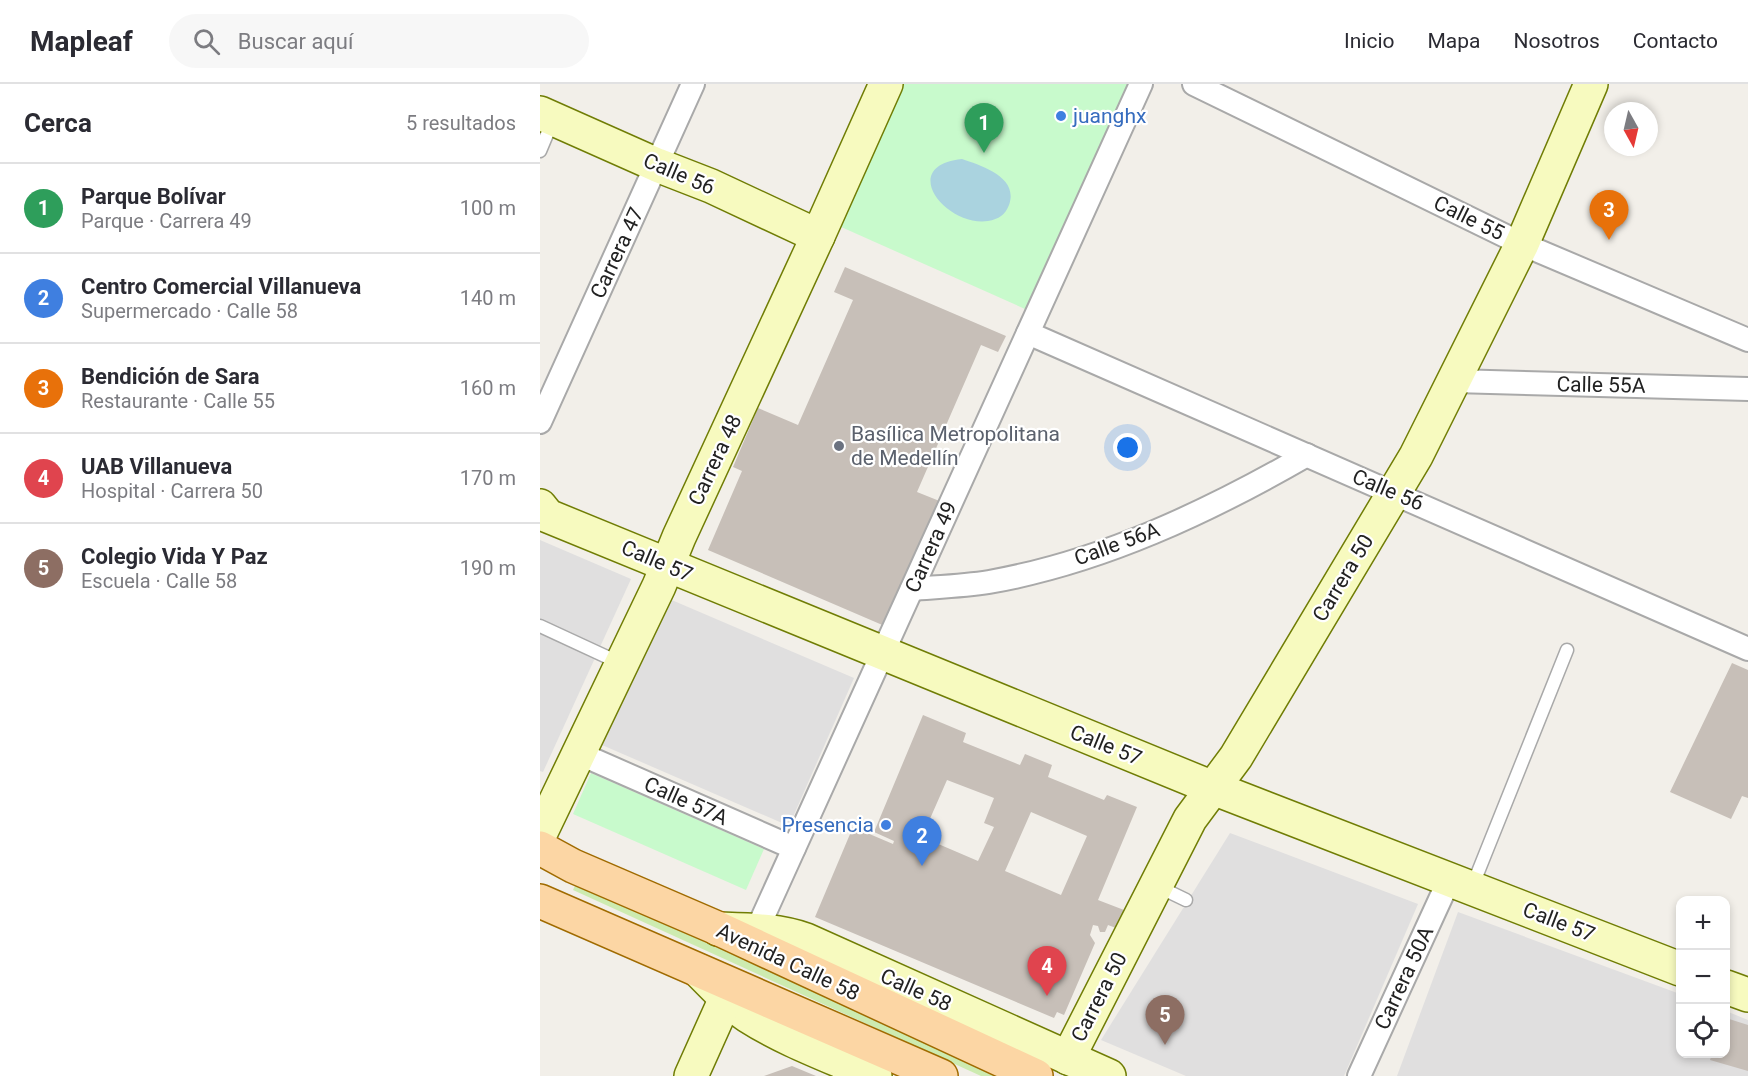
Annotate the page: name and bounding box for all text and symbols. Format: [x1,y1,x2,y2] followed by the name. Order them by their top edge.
[169,14,589,68] search box
[30,25,133,58] text: Mapleaf
[190,25,223,58] icon: search
[238,29,353,54] text: Buscar aquí
[1344,29,1394,53] text: Inicio
[1427,29,1480,53] text: Mapa
[1513,29,1600,53] text: Nosotros
[1633,29,1718,53] text: Contacto
[1604,102,1658,156] north arrow
[964,104,1004,153] pin: 1
[1072,104,1146,128] place label: juanghx
[24,108,92,138] text: Cerca
[1054,109,1068,123] marker: juanghx
[406,111,516,135] text: 5 resultados
[640,148,718,200] street label: Calle 56
[81,184,226,209] text: Parque Bolívar
[1590,190,1628,240] pin: 3
[1430,191,1508,245] street label: Calle 55
[38,196,49,220] text: 1
[460,196,516,220] text: 100 m
[586,204,648,302] street label: Carrera 47
[81,209,252,233] text: Parque · Carrera 49
[81,274,361,299] text: Centro Comercial Villanueva
[38,286,49,310] text: 2
[460,286,516,310] text: 140 m
[81,299,298,323] text: Supermercado · Calle 58
[81,364,260,389] text: Bendición de Sara
[1556,372,1646,398] street label: Calle 55A
[38,376,49,400] text: 3
[460,376,516,400] text: 160 m
[81,389,275,413] text: Restaurante · Calle 55
[684,411,746,509] street label: Carrera 48
[851,422,1060,470] place label: Basílica Metropolitana de Medellín
[1113,433,1142,462] your location
[832,439,846,453] marker: Basílica Metropolitana de Medellín
[81,454,232,479] text: UAB Villanueva
[1349,464,1427,516] street label: Calle 56
[38,466,49,490] text: 4
[460,466,516,490] text: 170 m
[81,479,263,503] text: Hospital · Carrera 50
[900,498,962,596] street label: Carrera 49
[1071,517,1163,570] street label: Calle 56A
[1308,530,1378,626] street label: Carrera 50
[618,535,696,587] street label: Calle 57
[81,544,268,569] text: Colegio Vida Y Paz
[38,556,49,580] text: 5
[460,556,516,580] text: 190 m
[81,569,237,593] text: Escuela · Calle 58
[1067,720,1145,770] street label: Calle 57
[640,772,732,830] street label: Calle 57A
[782,813,874,837] place label: Presencia
[902,816,941,866] pin: 2
[879,818,893,832] marker: Presencia
[1676,896,1730,1058] map controls
[1676,896,1730,950] button: +
[1520,897,1598,947] street label: Calle 57
[713,918,863,1006] street label: Avenida Calle 58
[1370,922,1438,1033] street label: Carrera 50A
[1028,946,1066,996] pin: 4
[1066,948,1132,1046] street label: Carrera 50
[1676,950,1730,1004] button: −
[877,964,955,1016] street label: Calle 58
[1146,996,1184,1045] pin: 5
[1676,1004,1730,1058] button: locate

